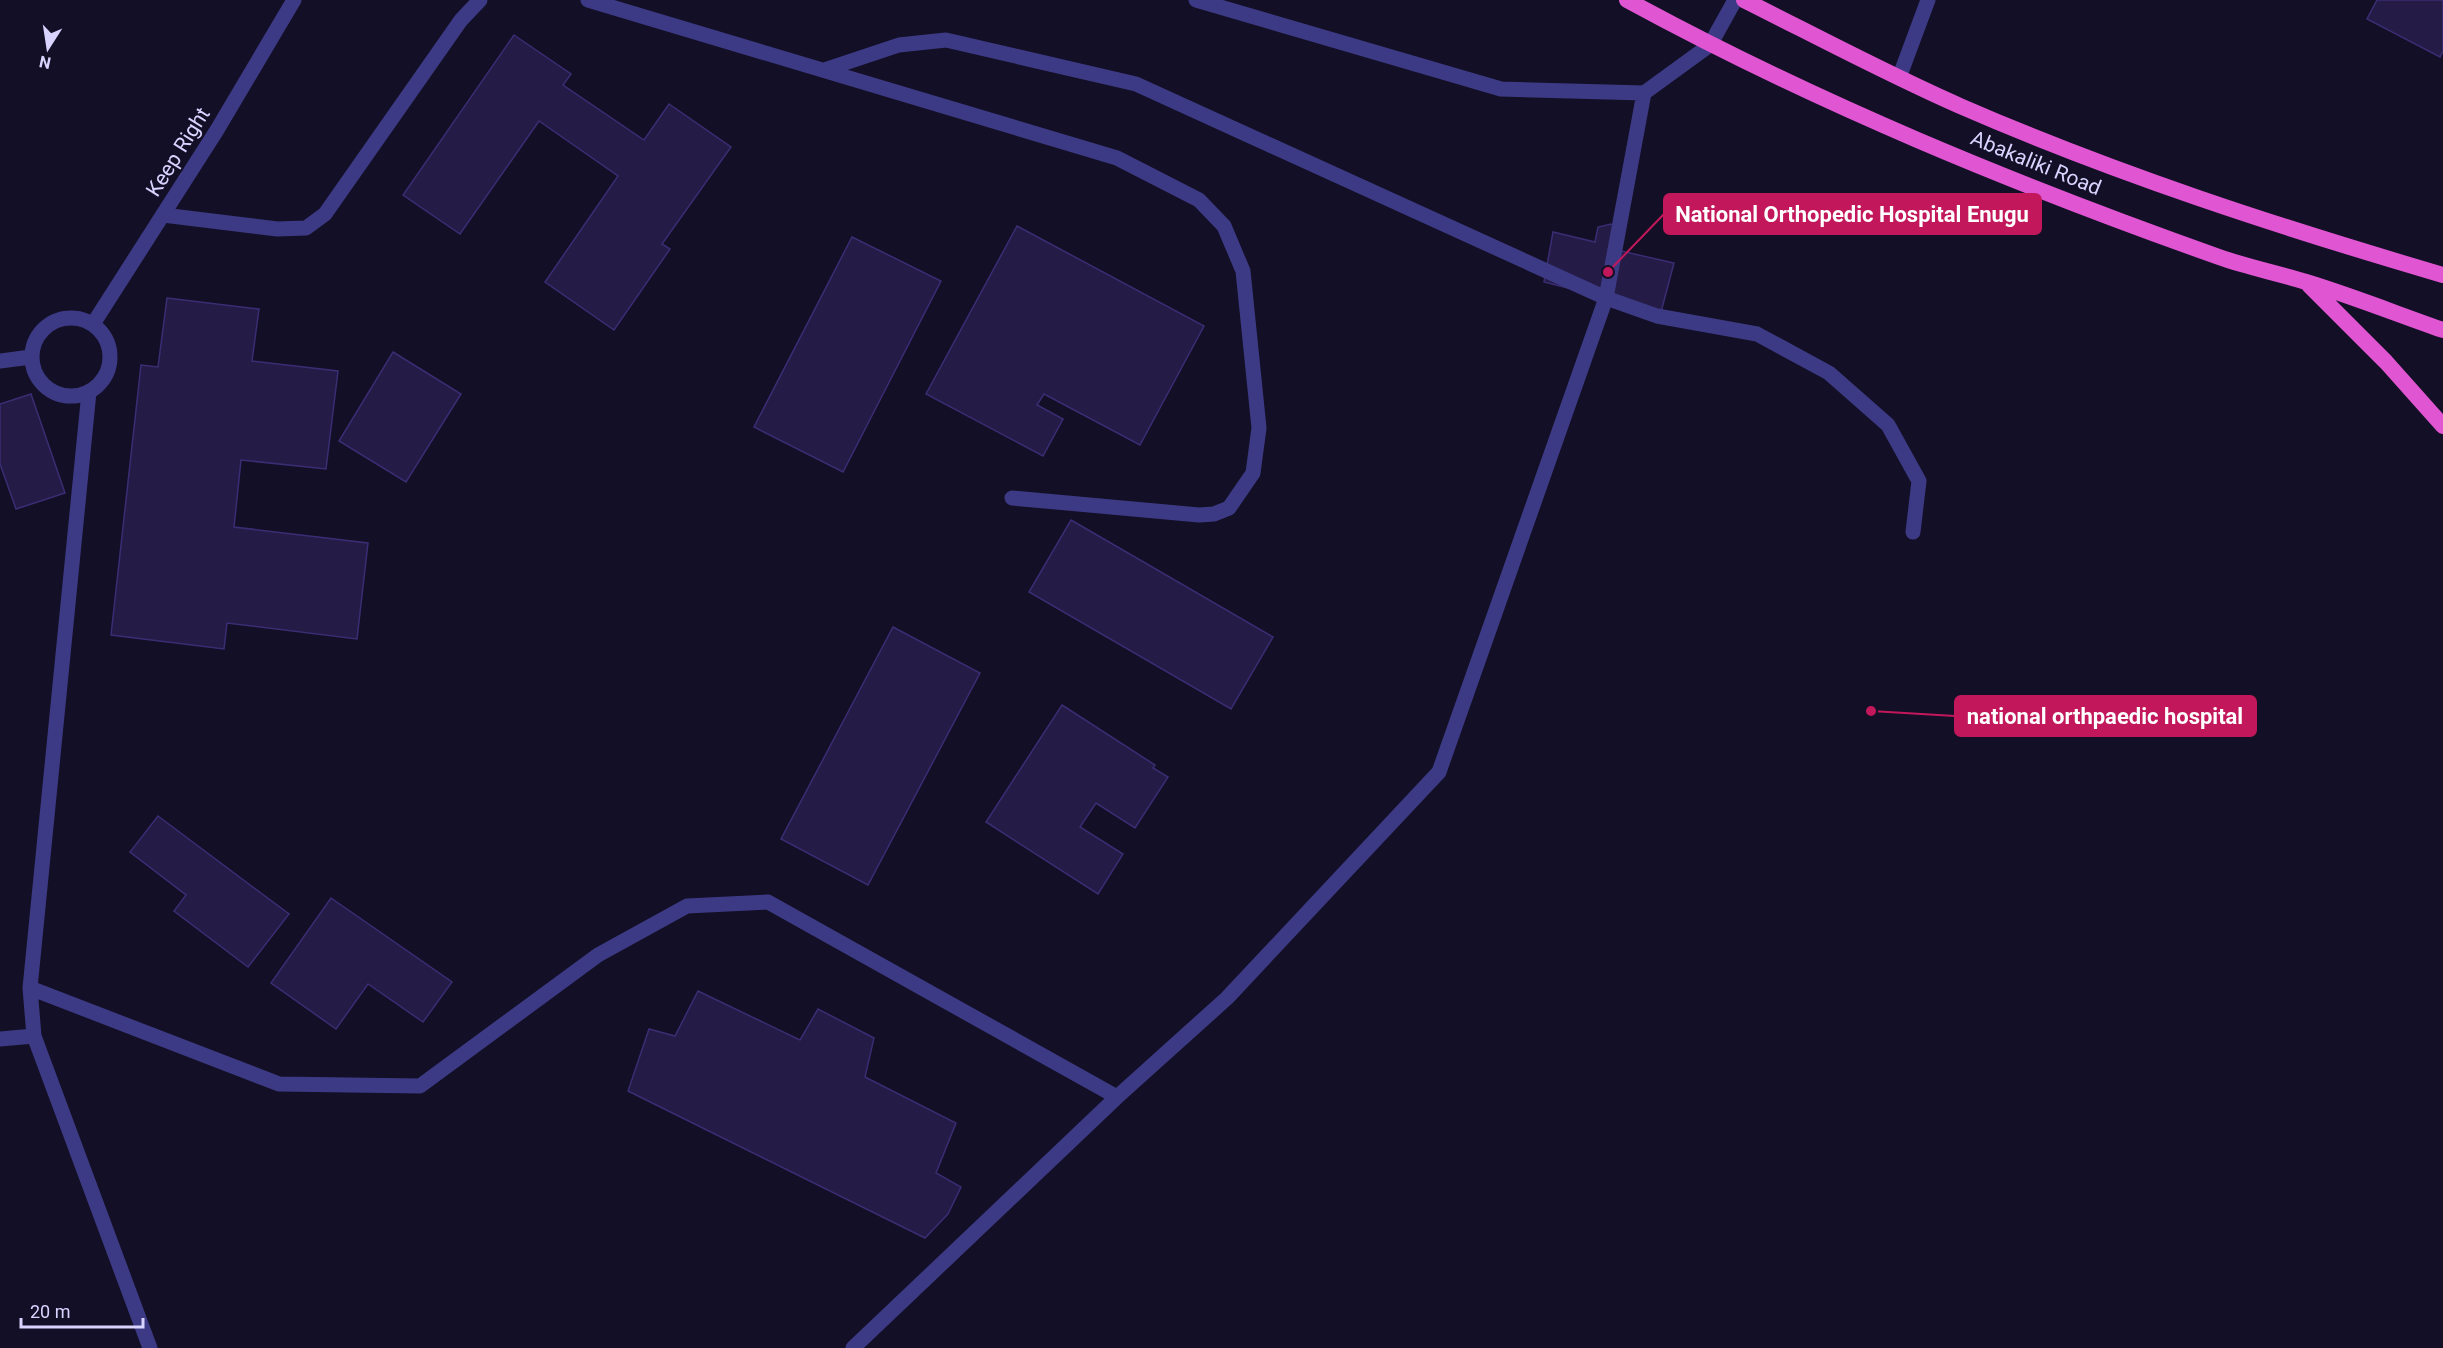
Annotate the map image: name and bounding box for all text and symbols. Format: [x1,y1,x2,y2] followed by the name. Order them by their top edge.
[18,18,78,78] north arrow
[37,52,52,73] text: N
[141,103,215,201] street label: Keep Right
[1967,126,2105,200] street label: Abakaliki Road
[1664,194,2041,234] callout: National Orthopedic Hospital Enugu
[1675,202,2029,227] text: National Orthopedic Hospital Enugu
[1955,696,2256,736] callout: national orthpaedic hospital
[1967,704,2243,729] text: national orthpaedic hospital
[21,1291,142,1329] scale bar
[30,1301,70,1322] text: 20 m

